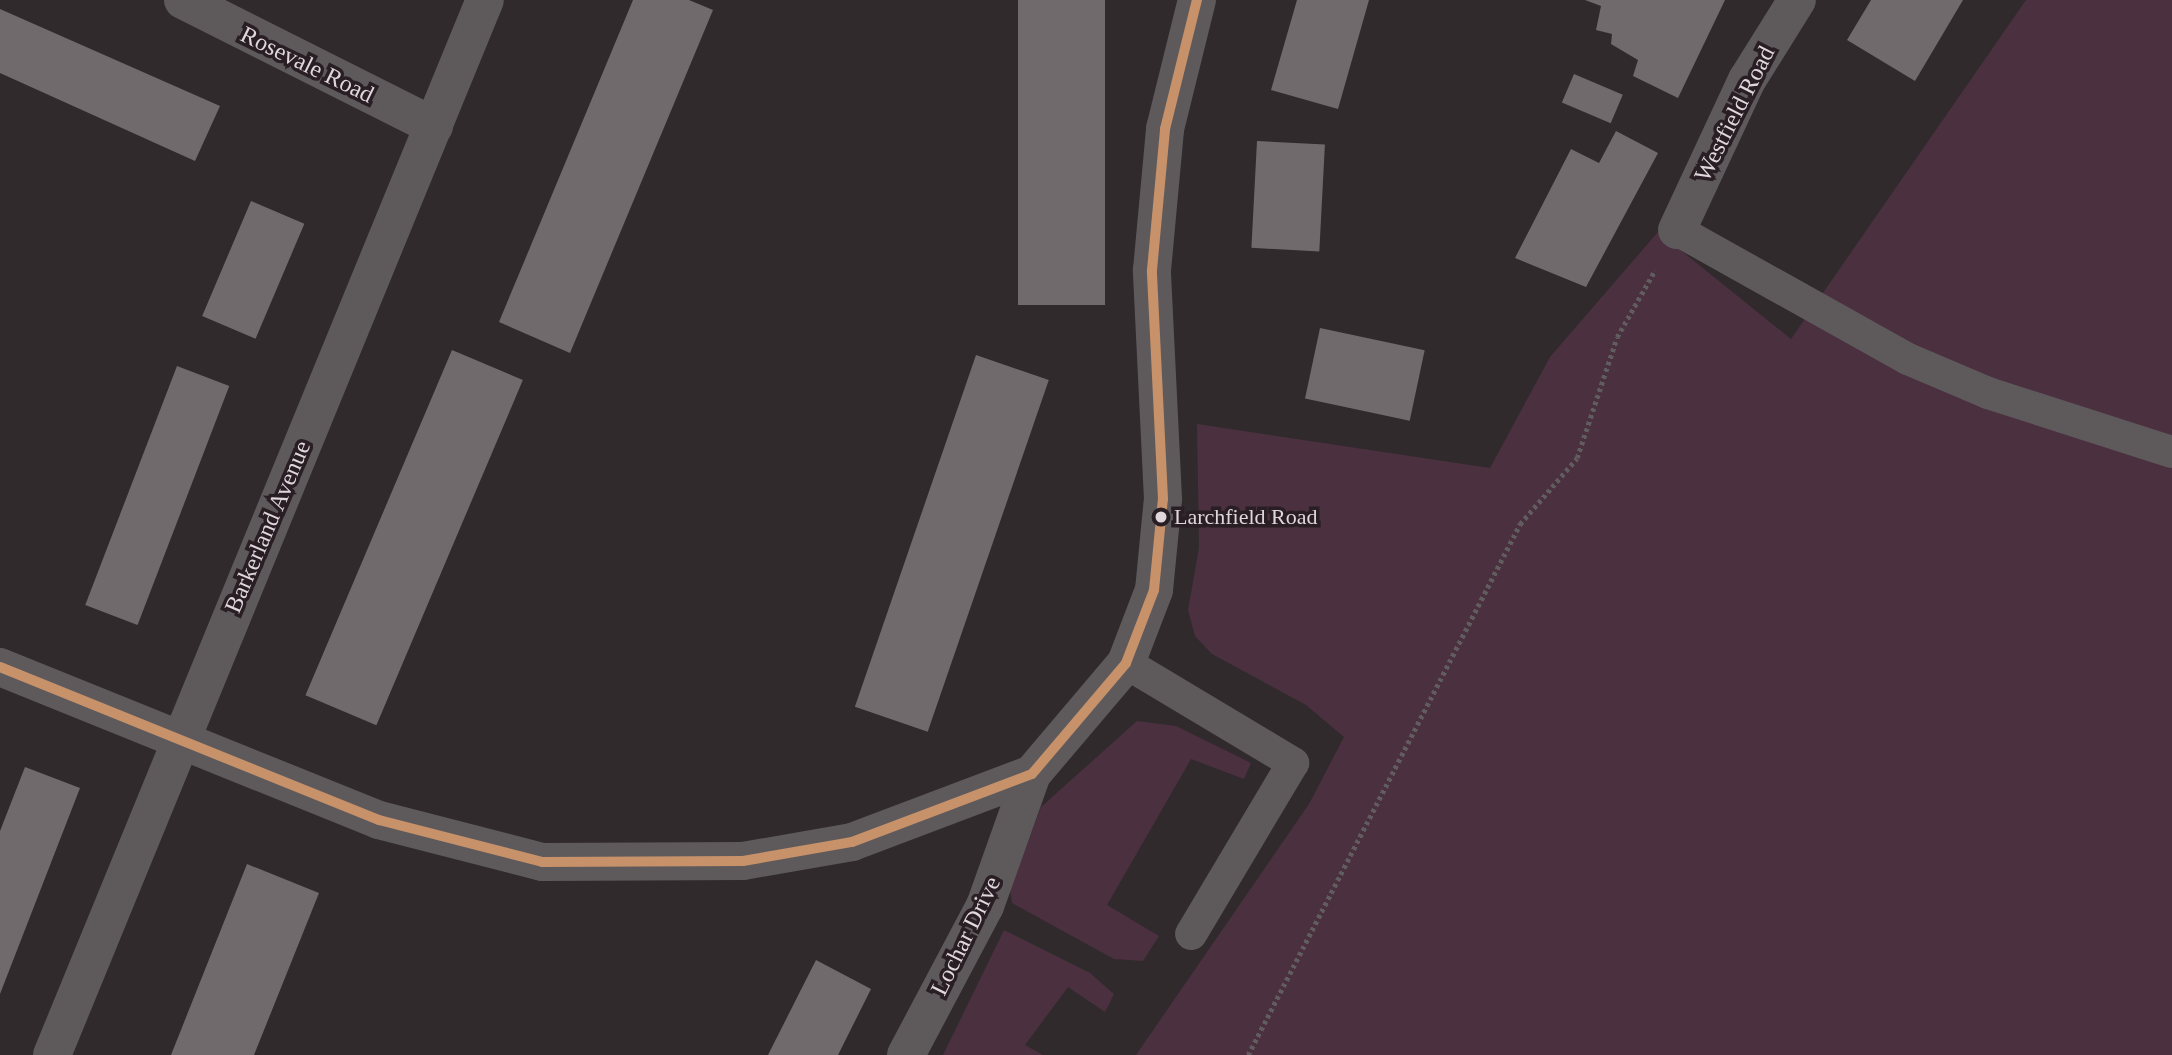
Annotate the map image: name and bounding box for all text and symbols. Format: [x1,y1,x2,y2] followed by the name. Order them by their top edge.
[236,20,378,110] street label: Rosevale Road
[1689,42,1781,186] street label: Westfield Road
[219,436,317,618] street label: Barkerland Avenue
[1174,504,1318,530] place label: Larchfield Road
[1154,510,1168,524] marker: Larchfield Road
[925,872,1007,1000] street label: Lochar Drive

